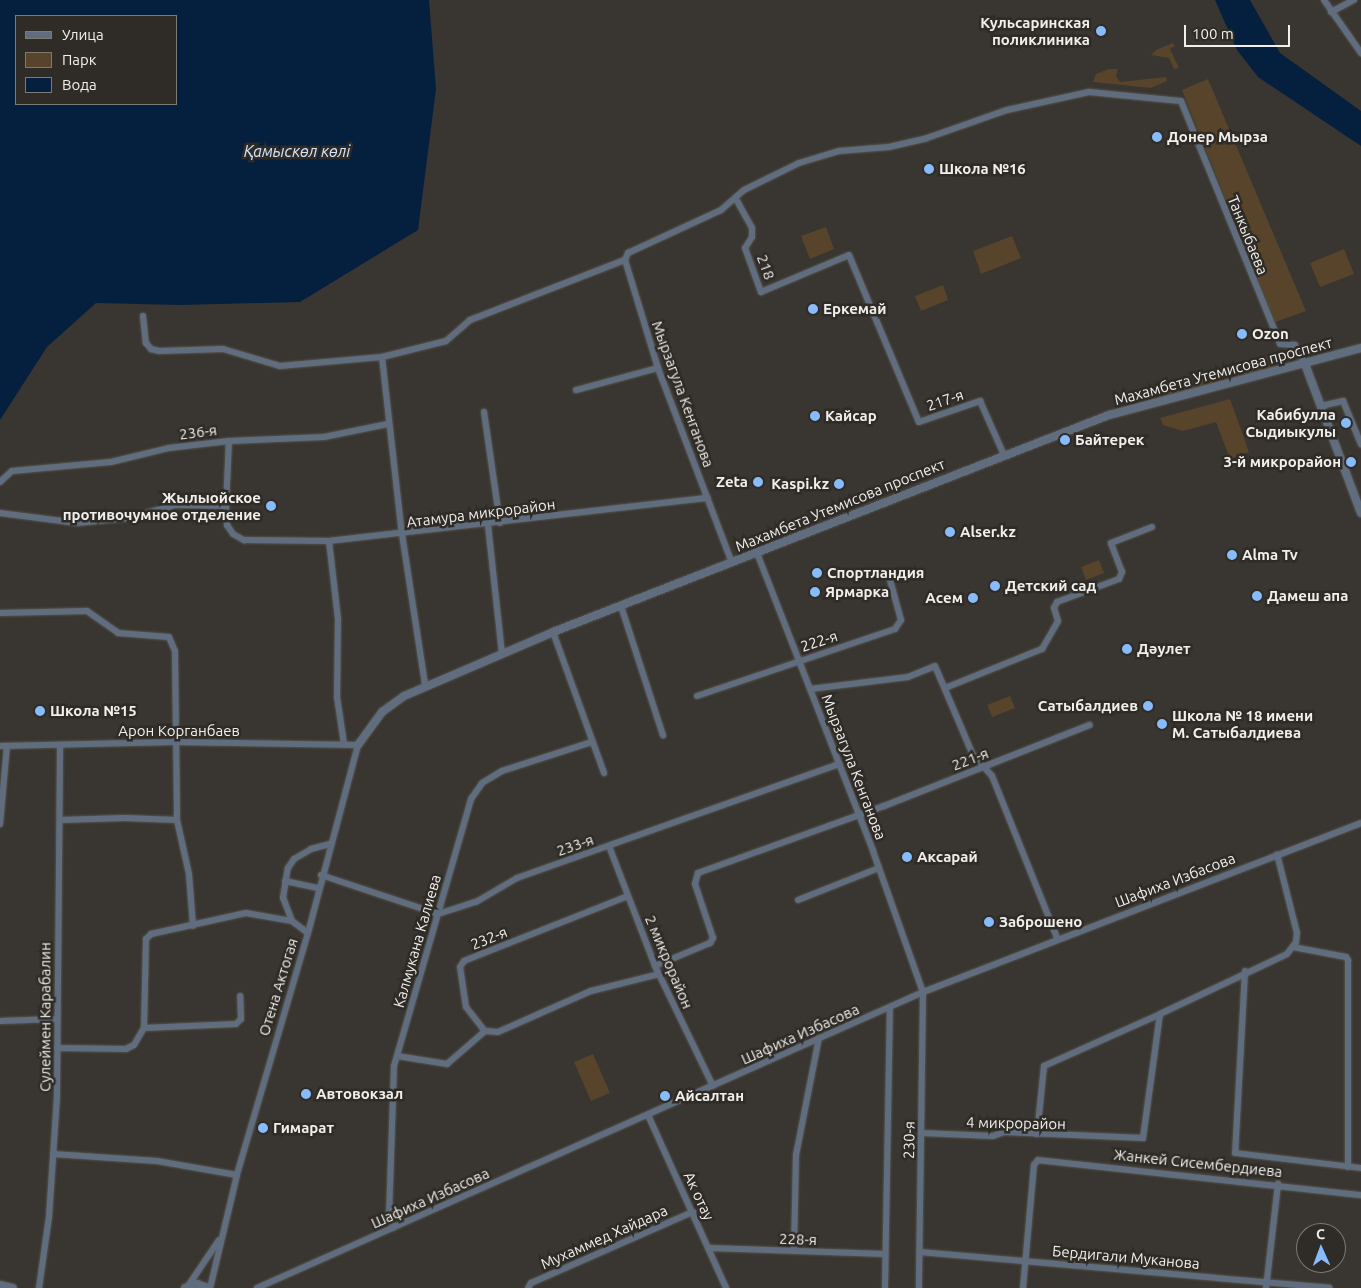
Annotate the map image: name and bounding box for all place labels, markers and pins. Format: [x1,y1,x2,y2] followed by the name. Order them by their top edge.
[980,13,1090,48] place label: Кульсаринская поликлиника
[1094,24,1108,38] marker: Кульсаринская поликлиника
[1167,128,1268,146] place label: Донер Мырза
[1151,131,1163,143] marker: Донер Мырза
[939,160,1026,178] place label: Школа №16
[923,163,935,175] marker: Школа №16
[823,300,886,318] place label: Еркемай
[807,303,819,315] marker: Еркемай
[1252,325,1289,343] place label: Ozon
[1236,328,1248,340] marker: Ozon
[1245,405,1336,440] place label: Кабибулла Сыдиыкулы
[825,407,877,425] place label: Кайсар
[809,410,821,422] marker: Кайсар
[1340,417,1352,429] marker: Кабибулла Сыдиыкулы
[1075,431,1144,449] place label: Байтерек
[1059,434,1071,446] marker: Байтерек
[1224,453,1341,471] place label: 3-й микрорайон
[1345,456,1357,468] marker: 3-й микрорайон
[716,473,748,491] place label: Zeta
[771,475,829,493] place label: Kaspi.kz
[752,476,764,488] marker: Zeta
[833,478,845,490] marker: Kaspi.kz
[63,488,261,523] place label: Жылыойское противочумное отделение
[265,500,277,512] marker: Жылыойское противочумное отделение
[960,523,1016,541] place label: Alser.kz
[944,526,956,538] marker: Alser.kz
[1242,546,1298,564] place label: Alma Tv
[1226,549,1238,561] marker: Alma Tv
[827,564,924,582] place label: Спортландия
[811,567,823,579] marker: Спортландия
[1005,577,1096,595] place label: Детский сад
[989,580,1001,592] marker: Детский сад
[825,583,889,601] place label: Ярмарка
[809,586,821,598] marker: Ярмарка
[1267,587,1348,605] place label: Дамеш апа
[925,589,963,607] place label: Асем
[1251,590,1263,602] marker: Дамеш апа
[967,592,979,604] marker: Асем
[1137,640,1191,658] place label: Дәулет
[1121,643,1133,655] marker: Дәулет
[1038,697,1138,715] place label: Сатыбалдиев
[1142,700,1154,712] marker: Сатыбалдиев
[50,702,137,720] place label: Школа №15
[34,705,46,717] marker: Школа №15
[1172,706,1313,741] place label: Школа № 18 имени М. Сатыбалдиева
[1156,718,1168,730] marker: Школа № 18 имени М. Сатыбалдиева
[917,848,978,866] place label: Аксарай
[901,851,913,863] marker: Аксарай
[999,913,1082,931] place label: Заброшено
[983,916,995,928] marker: Заброшено
[316,1085,403,1103] place label: Автовокзал
[675,1087,744,1105] place label: Айсалтан
[300,1088,312,1100] marker: Автовокзал
[659,1090,671,1102] marker: Айсалтан
[273,1119,334,1137] place label: Гимарат
[257,1122,269,1134] marker: Гимарат

